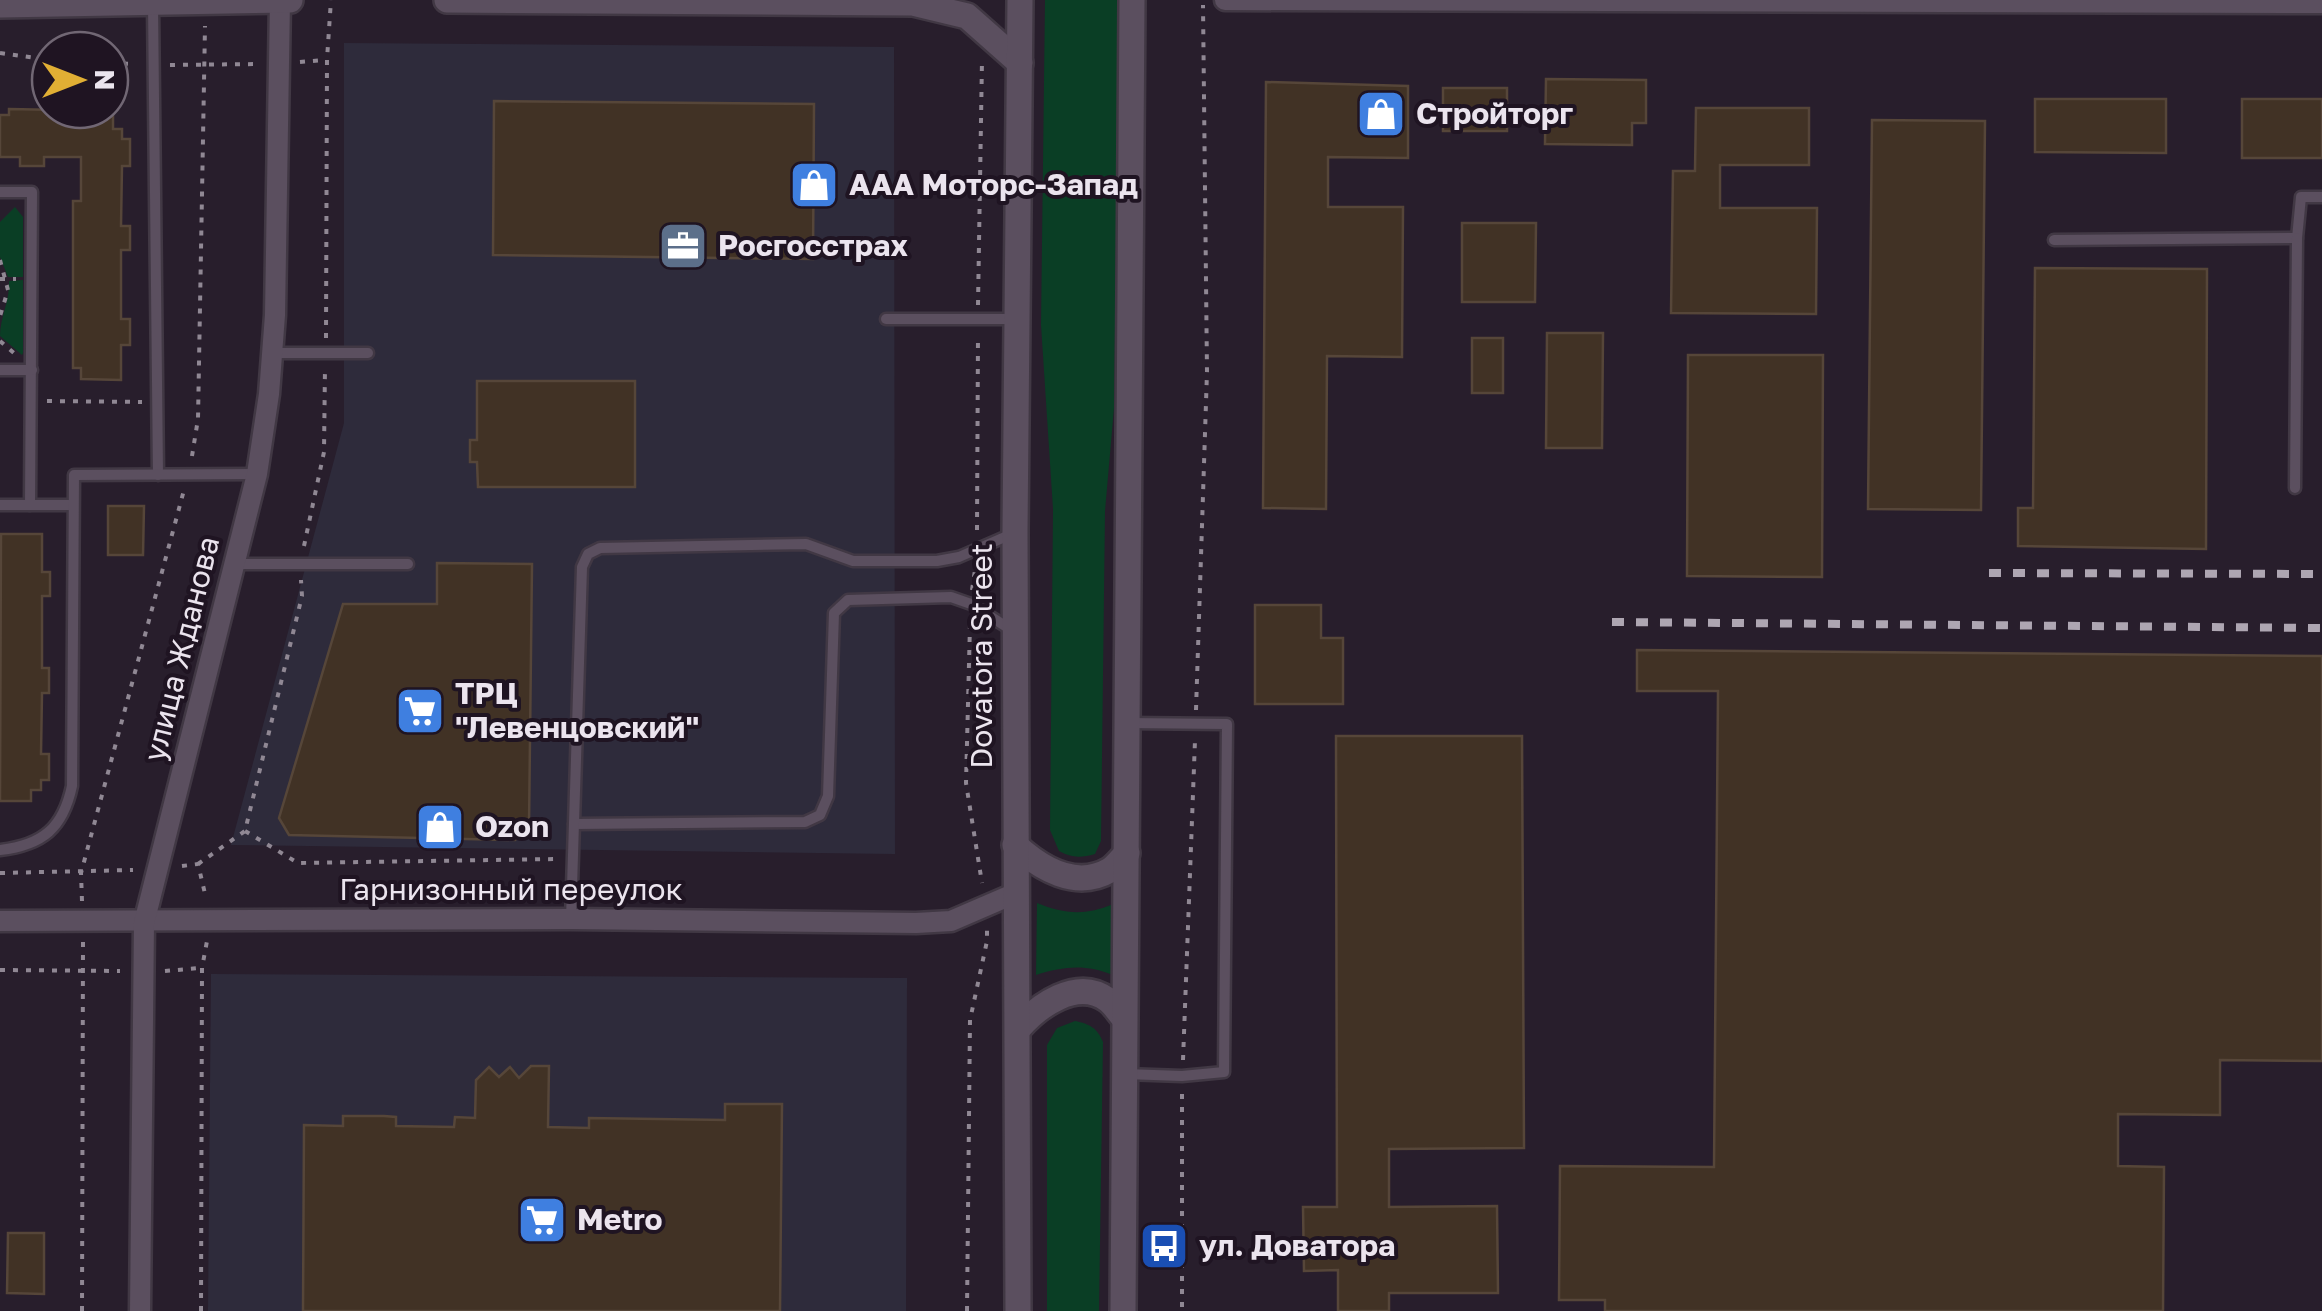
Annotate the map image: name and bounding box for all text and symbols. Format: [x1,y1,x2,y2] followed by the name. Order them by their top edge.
[30,30,130,130] north arrow
[89,69,122,91] text: N
[1355,88,1407,140] shop icon: Стройторг
[1416,95,1573,131] place label: Стройторг
[788,159,840,211] shop icon: ААА Моторс-Запад
[849,166,1138,202] place label: ААА Моторс-Запад
[657,220,709,272] office icon: Росгосстрах
[718,227,908,263] place label: Росгосстрах
[136,533,226,765] street label: улица Жданова
[963,543,999,769] street label: Dovatora Street
[455,675,699,745] place label: ТРЦ "Левенцовский"
[394,685,446,737] supermarket icon: ТРЦ "Левенцовский"
[414,801,466,853] shop icon: Ozon
[475,808,549,844] place label: Ozon
[339,871,683,907] street label: Гарнизонный переулок
[516,1194,568,1246] supermarket icon: Metro
[577,1201,663,1237] place label: Metro
[1138,1220,1190,1272] bus stop icon: ул. Доватора
[1199,1227,1396,1263] place label: ул. Доватора

